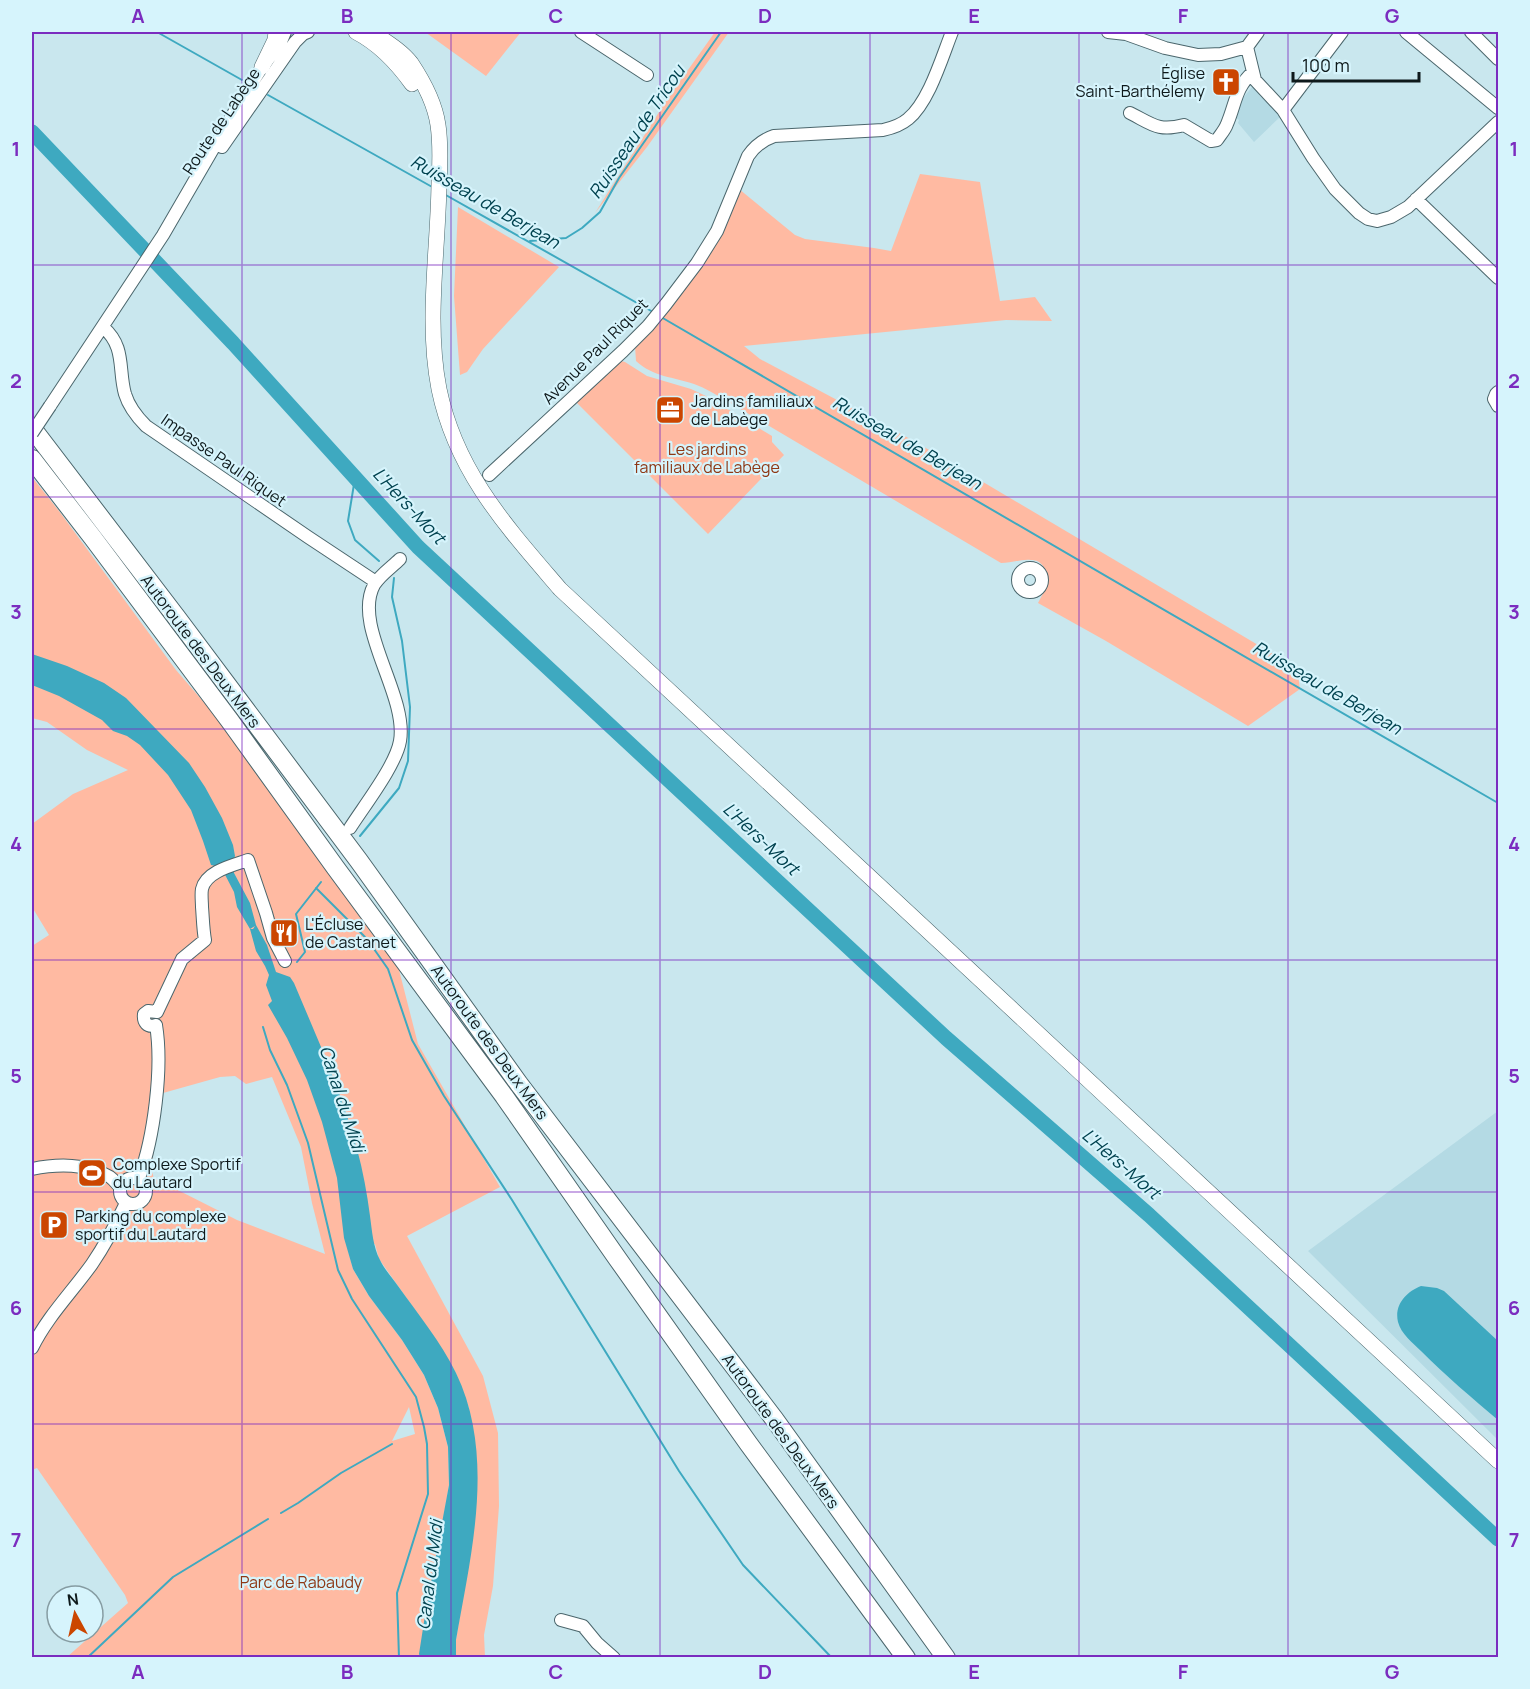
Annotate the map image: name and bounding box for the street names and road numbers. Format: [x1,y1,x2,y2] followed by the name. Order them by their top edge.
[177,63,265,179] street label: Route de Labège
[537,293,653,409] street label: Avenue Paul Riquet
[157,408,291,512] street label: Impasse Paul Riquet
[136,570,266,732] street label: Autoroute des Deux Mers
[426,960,554,1124] street label: Autoroute des Deux Mers
[717,1349,845,1513] street label: Autoroute des Deux Mers

